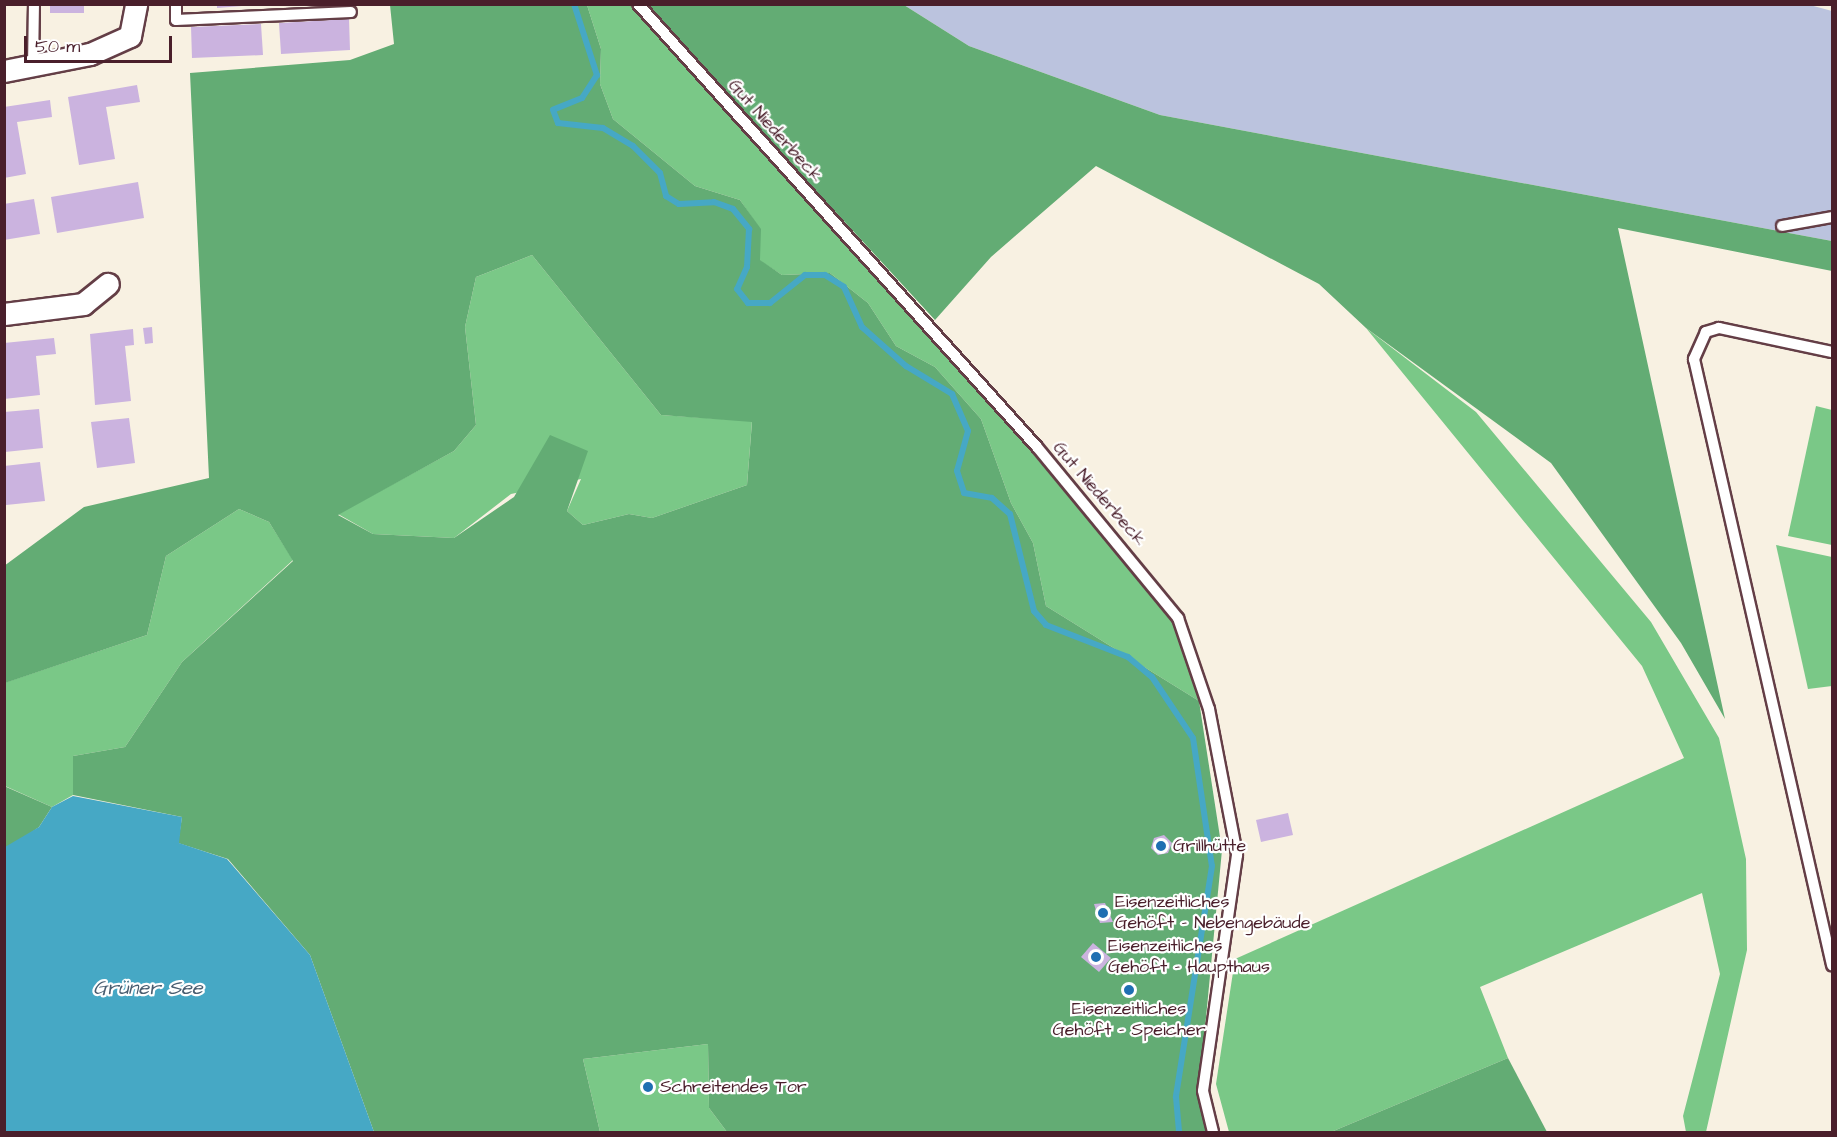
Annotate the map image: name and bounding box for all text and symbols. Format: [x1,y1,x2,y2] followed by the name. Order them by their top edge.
[27,24,176,62] scale bar
[35,34,80,59] text: 50 m
[723,75,827,187] street label: Gut Niederbeck
[1048,437,1150,551] street label: Gut Niederbeck
[1173,835,1246,857] place label: Grillhütte
[1154,839,1168,853] marker: Grillhütte
[1115,892,1310,934] place label: Eisenzeitliches Gehöft - Nebengebäude
[1096,906,1110,920] marker: Eisenzeitliches Gehöft - Nebengebäude
[1108,936,1270,978] place label: Eisenzeitliches Gehöft - Haupthaus
[1089,950,1103,964] marker: Eisenzeitliches Gehöft - Haupthaus
[93,976,203,1000] water label: Grüner See
[1122,983,1136,997] marker: Eisenzeitliches Gehöft - Speicher
[1052,999,1206,1042] place label: Eisenzeitliches Gehöft - Speicher
[660,1076,807,1098] place label: Schreitendes Tor
[641,1080,655,1094] marker: Schreitendes Tor

